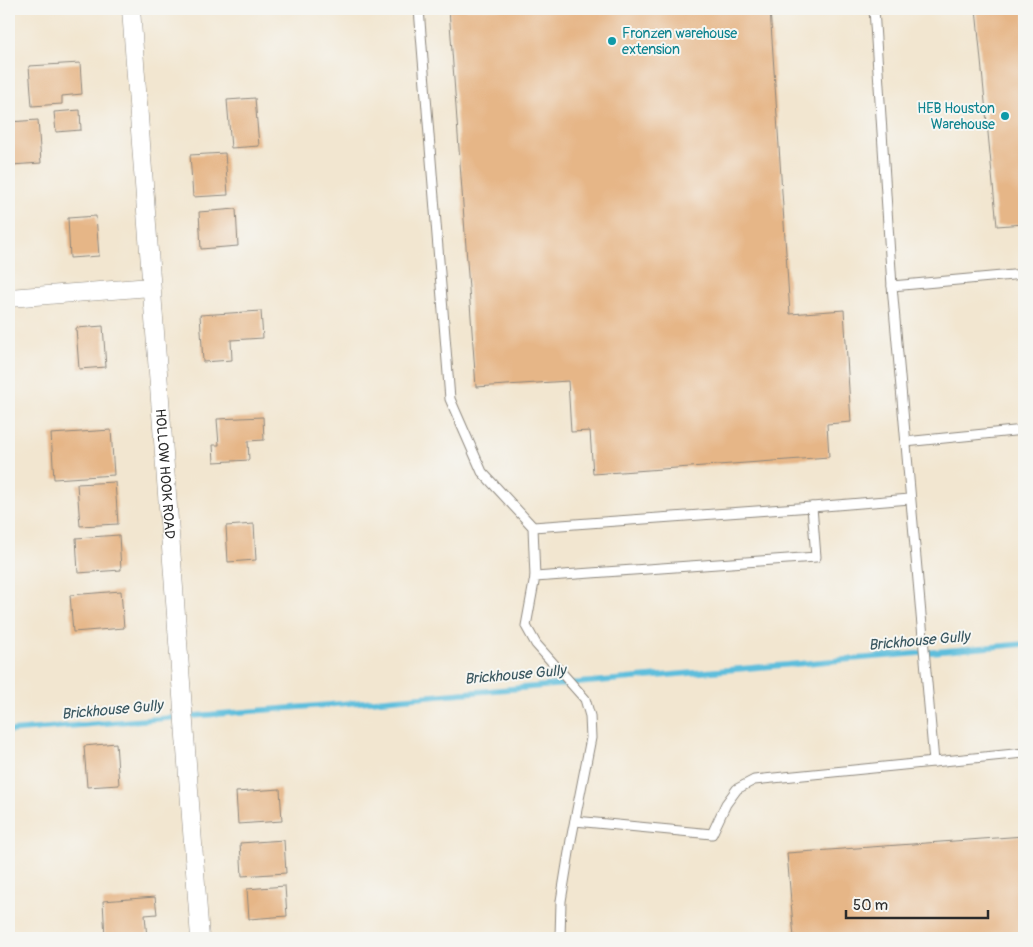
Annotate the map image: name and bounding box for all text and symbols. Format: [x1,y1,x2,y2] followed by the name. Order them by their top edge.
[622,25,737,58] place label: Fronzen warehouse extension
[606,35,618,47] marker: Fronzen warehouse extension
[917,100,995,133] place label: HEB Houston Warehouse
[999,110,1011,122] marker: HEB Houston Warehouse
[152,408,179,540] street label: HOLLOW HOOK ROAD
[868,627,973,655] water label: Brickhouse Gully
[464,661,569,689] water label: Brickhouse Gully
[61,696,166,724] water label: Brickhouse Gully
[846,887,988,919] scale bar
[853,896,888,915] text: 50 m

